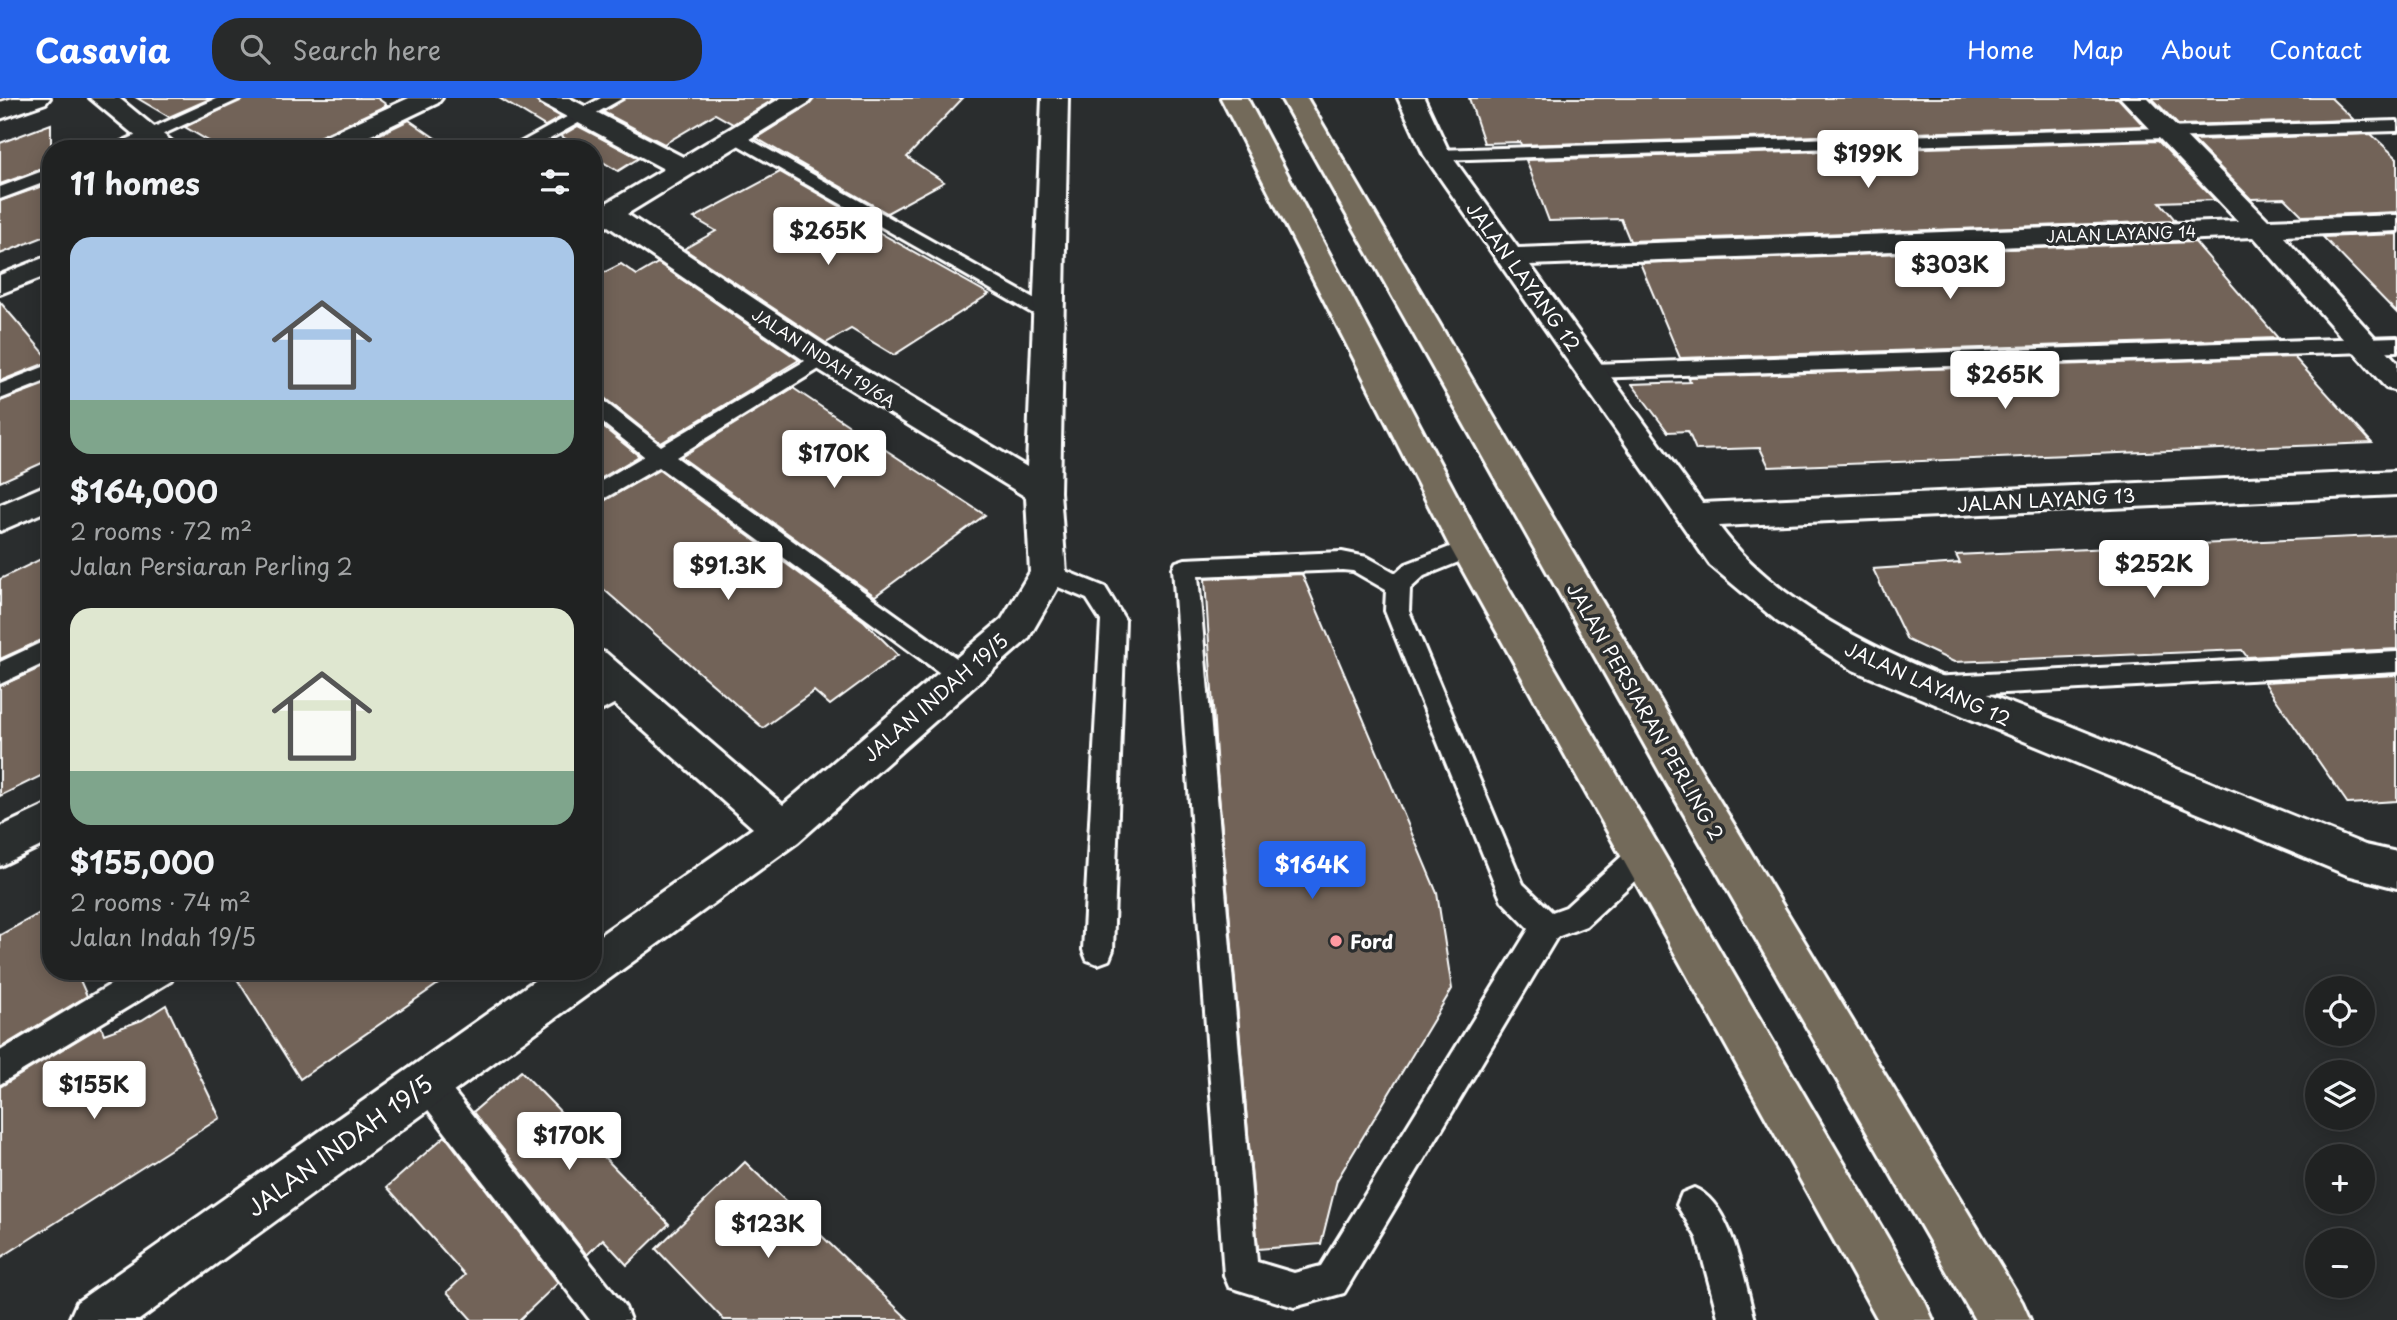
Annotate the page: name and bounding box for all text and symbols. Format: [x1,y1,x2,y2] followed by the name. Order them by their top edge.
[212,18,702,81] search box
[35,24,170,74] text: Casavia
[236,30,274,68] icon: search
[292,30,441,69] text: Search here
[1967,31,2034,67] text: Home
[2072,31,2123,67] text: Map
[2161,31,2231,67] text: About
[2269,31,2362,67] text: Contact
[1819,130,1917,190] pin: $199K
[1833,135,1903,170] text: $199K
[70,160,200,205] text: 11 homes
[536,163,574,201] icon: filters
[1460,195,1588,357] street label: JALAN LAYANG 12
[779,208,877,267] pin: $265K
[789,212,867,247] text: $265K
[2046,218,2196,248] street label: JALAN LAYANG 14
[1901,242,1999,301] pin: $303K
[1911,246,1989,281] text: $303K
[259,282,385,408] icon: home
[747,301,901,413] street label: JALAN INDAH 19/6A
[1956,352,2054,411] pin: $265K
[1966,356,2044,391] text: $265K
[785,430,883,490] pin: $170K
[798,435,870,470] text: $170K
[70,468,218,513] text: $164,000
[1956,480,2136,518] street label: JALAN LAYANG 13
[70,513,252,548] text: 2 rooms · 72 m²
[2105,540,2203,600] pin: $252K
[671,542,785,602] pin: $91.3K
[2115,545,2193,580] text: $252K
[690,547,766,582] text: $91.3K
[70,548,353,583] text: Jalan Persiaran Perling 2
[1561,577,1731,845] street label: JALAN PERSIARAN PERLING 2
[857,626,1013,768] street label: JALAN INDAH 19/5
[1841,634,2015,732] street label: JALAN LAYANG 12
[259,653,385,779] icon: home
[70,839,215,884] text: $155,000
[1263,842,1361,901] pin: $164K
[1275,846,1349,881] text: $164K
[70,884,251,919] text: 2 rooms · 74 m²
[70,919,256,954] text: Jalan Indah 19/5
[1350,927,1393,955] place label: Ford
[1328,933,1344,949] marker: Ford
[2305,976,2375,1298] map controls
[2305,976,2375,1046] button: locate
[2305,1060,2375,1130] button: layers
[45,1062,143,1121] pin: $155K
[59,1066,129,1101] text: $155K
[239,1066,439,1224] street label: JALAN INDAH 19/5
[520,1112,618,1172] pin: $170K
[533,1117,605,1152] text: $170K
[2305,1144,2375,1214] button: +
[719,1200,817,1260] pin: $123K
[731,1205,805,1240] text: $123K
[2305,1228,2375,1298] button: −

